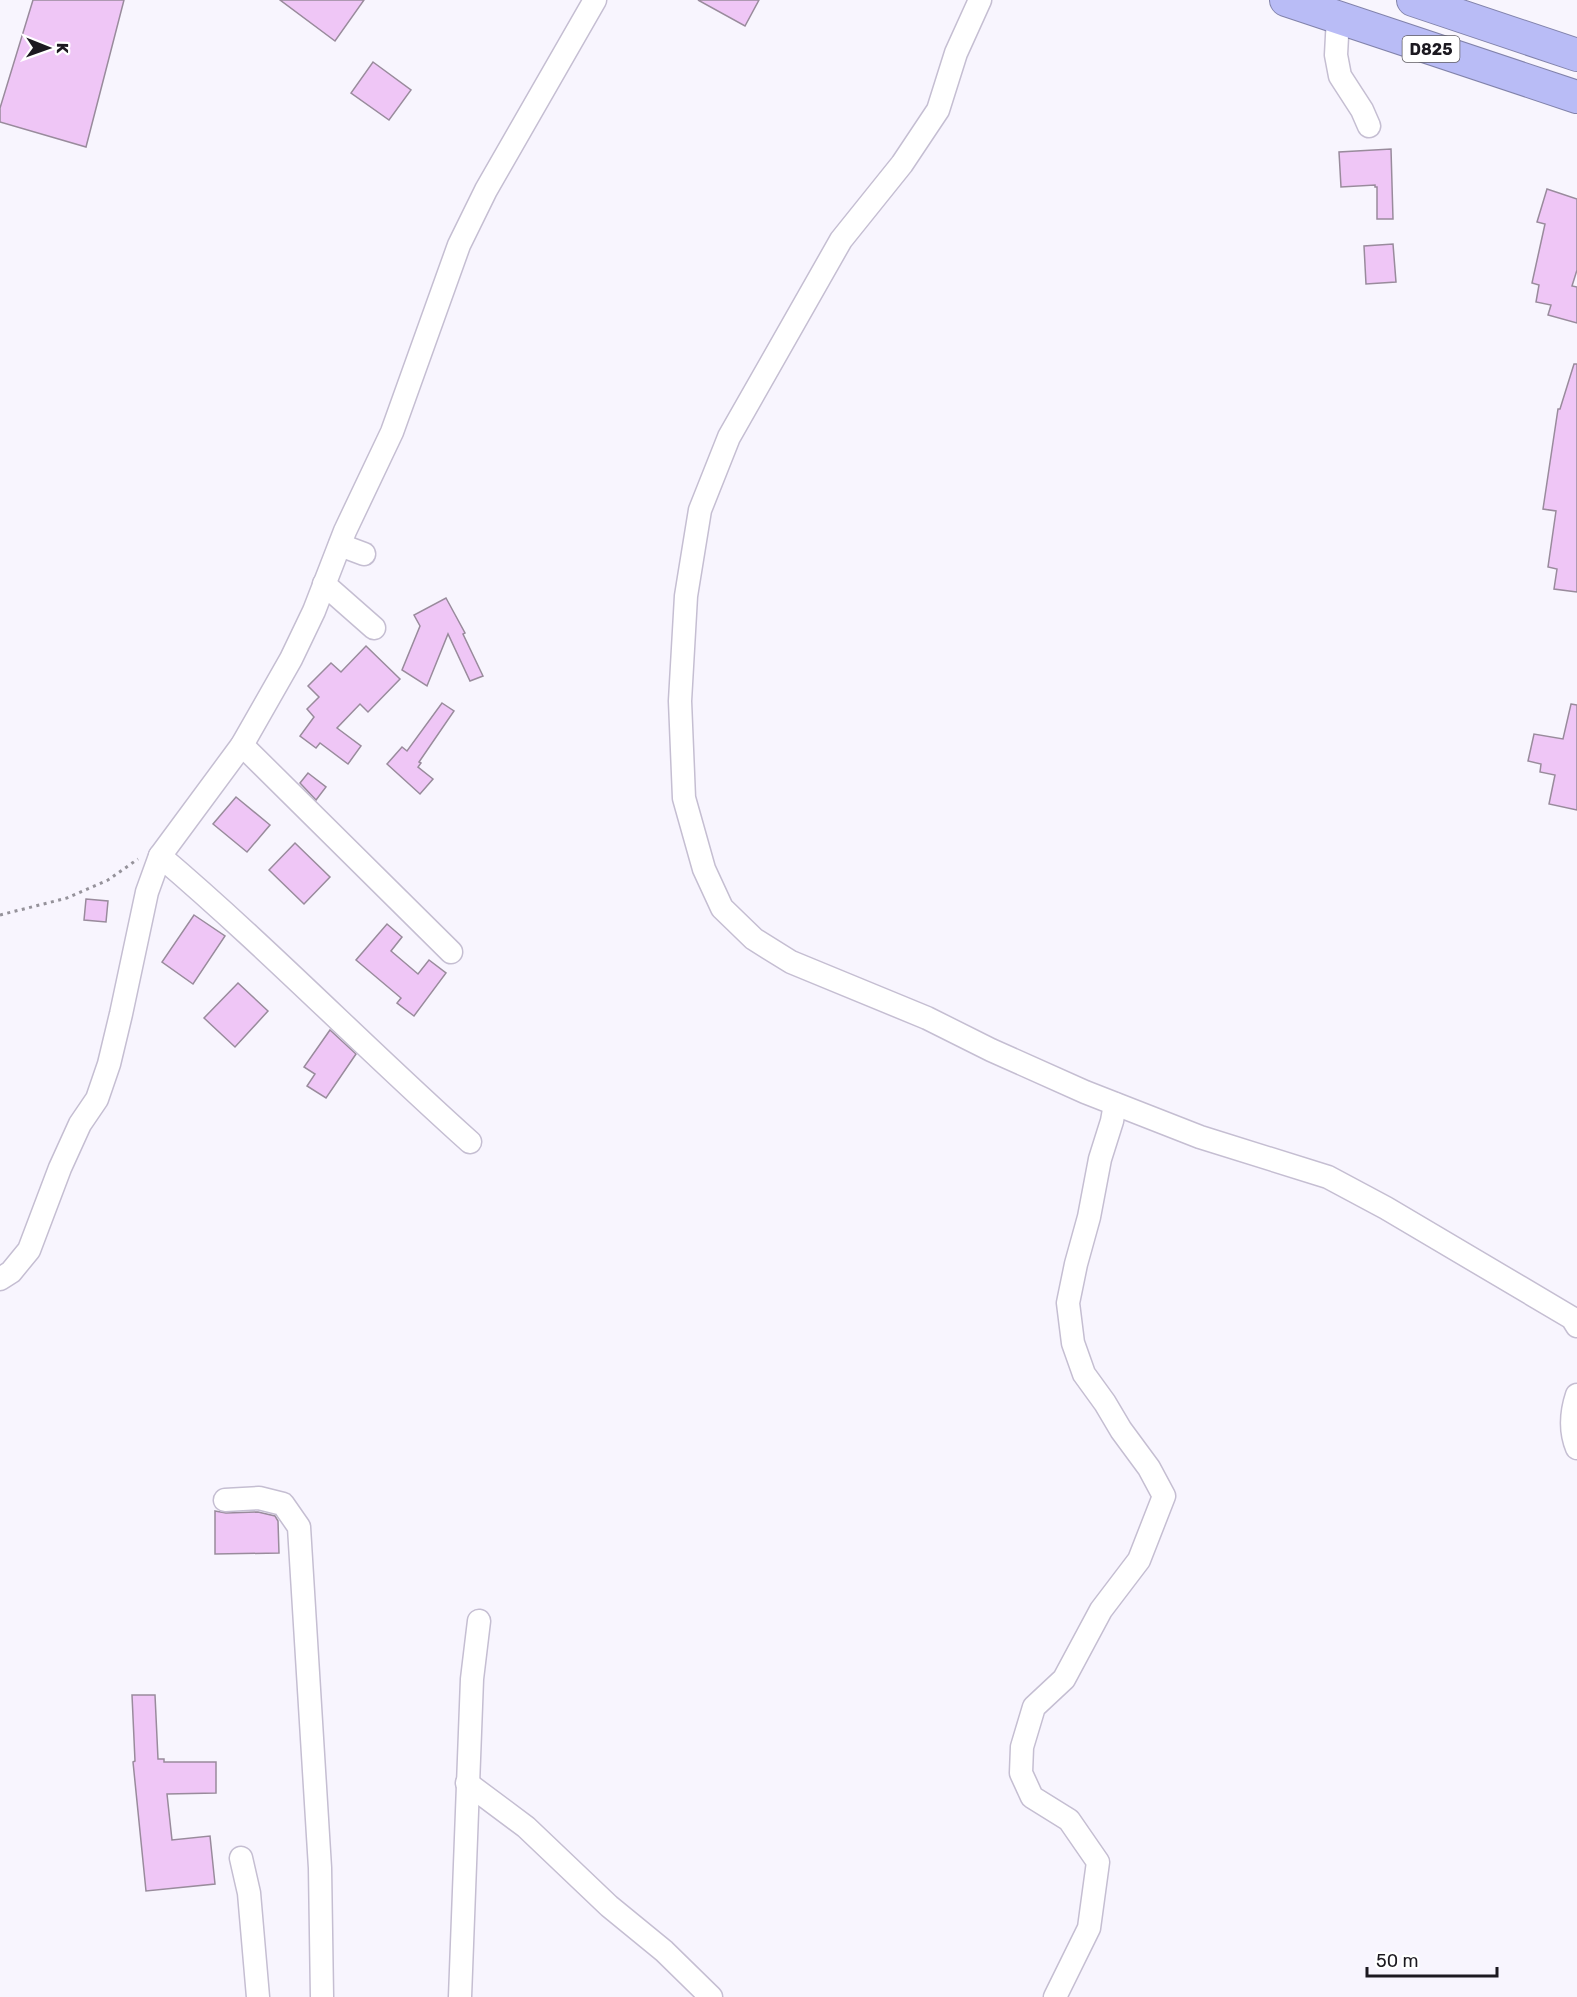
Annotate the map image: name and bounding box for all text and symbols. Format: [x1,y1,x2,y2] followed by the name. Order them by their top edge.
[18,18,78,78] north arrow
[1402,36,1460,62] road number: D825
[53,43,72,54] text: K
[1367,1940,1498,1978] scale bar
[1376,1950,1419,1972] text: 50 m

